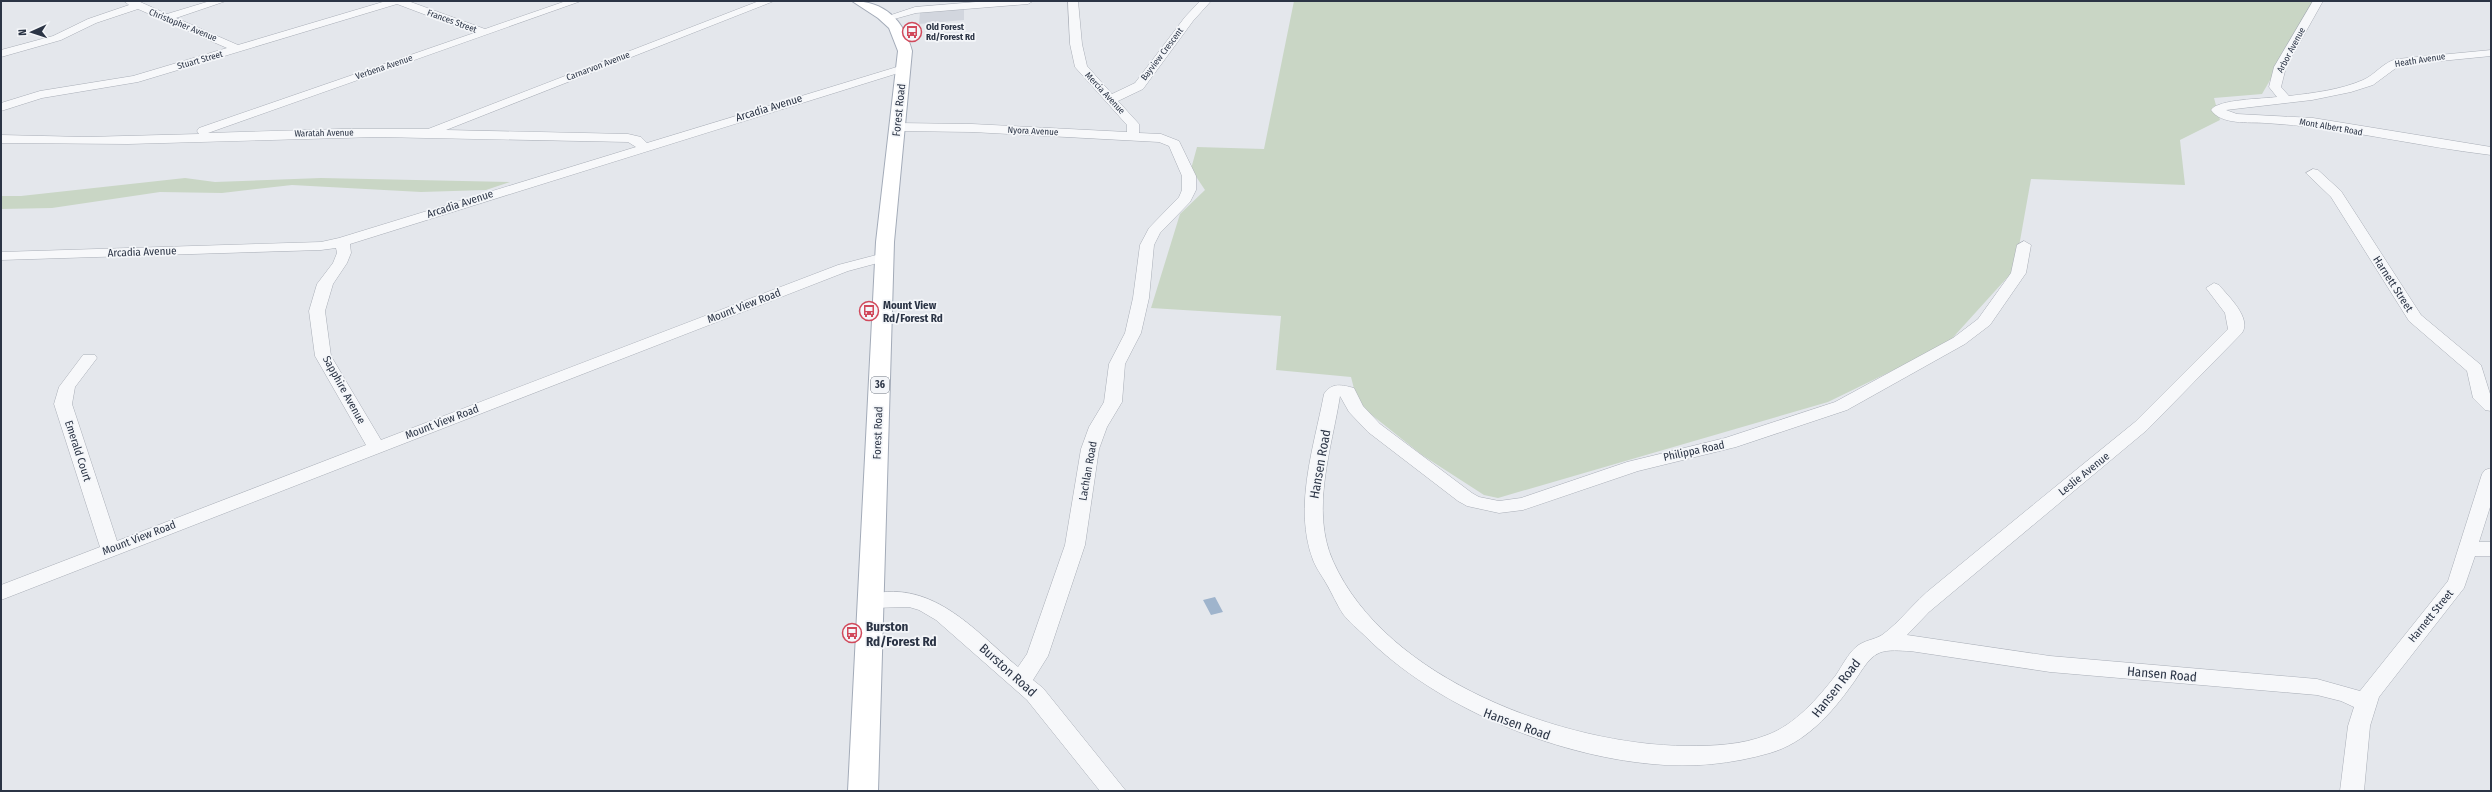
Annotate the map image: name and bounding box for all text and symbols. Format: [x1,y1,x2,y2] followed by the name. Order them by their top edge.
[148,7,219,43] street label: Christopher Avenue
[426,7,478,35] street label: Frances Street
[12,12,52,52] north arrow
[901,21,923,43] bus stop icon: Old Forest Rd/Forest Rd
[926,22,975,42] place label: Old Forest Rd/Forest Rd
[2275,25,2307,74] street label: Arbor Avenue
[1139,26,1185,82] street label: Bayview Crescent
[16,29,29,36] text: N
[176,49,224,71] street label: Stuart Street
[565,49,632,83] street label: Carnarvon Avenue
[2394,51,2447,69] street label: Heath Avenue
[354,52,414,81] street label: Verbena Avenue
[1083,70,1127,116] street label: Mercia Avenue
[890,83,908,137] street label: Forest Road
[734,92,804,124] street label: Arcadia Avenue
[2299,117,2364,138] street label: Mont Albert Road
[1007,125,1059,137] street label: Nyora Avenue
[294,127,354,139] street label: Waratah Avenue
[425,187,495,221] street label: Arcadia Avenue
[107,244,177,260] street label: Arcadia Avenue
[2370,254,2416,315] street label: Harnett Street
[705,286,783,326] street label: Mount View Road
[883,299,943,325] place label: Mount View Rd/Forest Rd
[858,300,880,322] bus stop icon: Mount View Rd/Forest Rd
[320,354,368,426] street label: Sapphire Avenue
[871,377,889,393] road number: 36
[403,402,481,442] street label: Mount View Road
[871,406,885,460] street label: Forest Road
[62,419,94,484] street label: Emerald Court
[1307,428,1333,500] street label: Hansen Road
[1662,438,1726,464] street label: Philippa Road
[1076,440,1100,502] street label: Lachlan Road
[2056,450,2112,498] street label: Leslie Avenue
[100,518,178,558] street label: Mount View Road
[2406,587,2456,645] street label: Harnett Street
[866,619,937,649] place label: Burston Rd/Forest Rd
[841,622,863,644] bus stop icon: Burston Rd/Forest Rd
[976,640,1040,700] street label: Burston Road
[1809,656,1863,720] street label: Hansen Road
[2127,663,2197,685] street label: Hansen Road
[1482,705,1552,743] street label: Hansen Road

